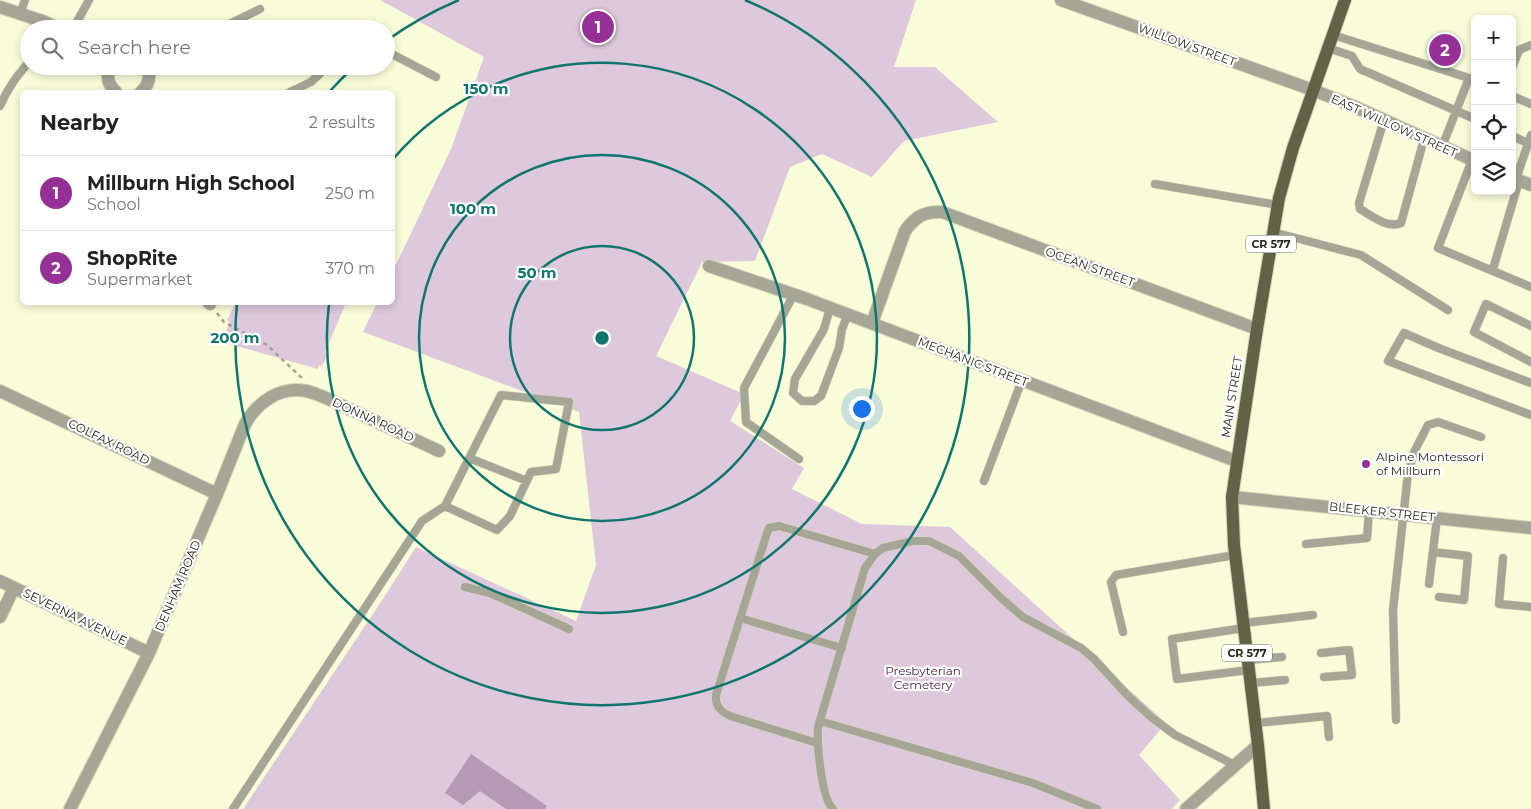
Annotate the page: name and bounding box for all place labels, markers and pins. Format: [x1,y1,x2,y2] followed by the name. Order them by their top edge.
[582,8,614,46] pin: 1
[1429,31,1461,69] pin: 2
[593,329,611,347] centre of rings
[1376,449,1484,478] place label: Alpine Montessori of Millburn
[1360,458,1372,470] marker: Alpine Montessori of Millburn

